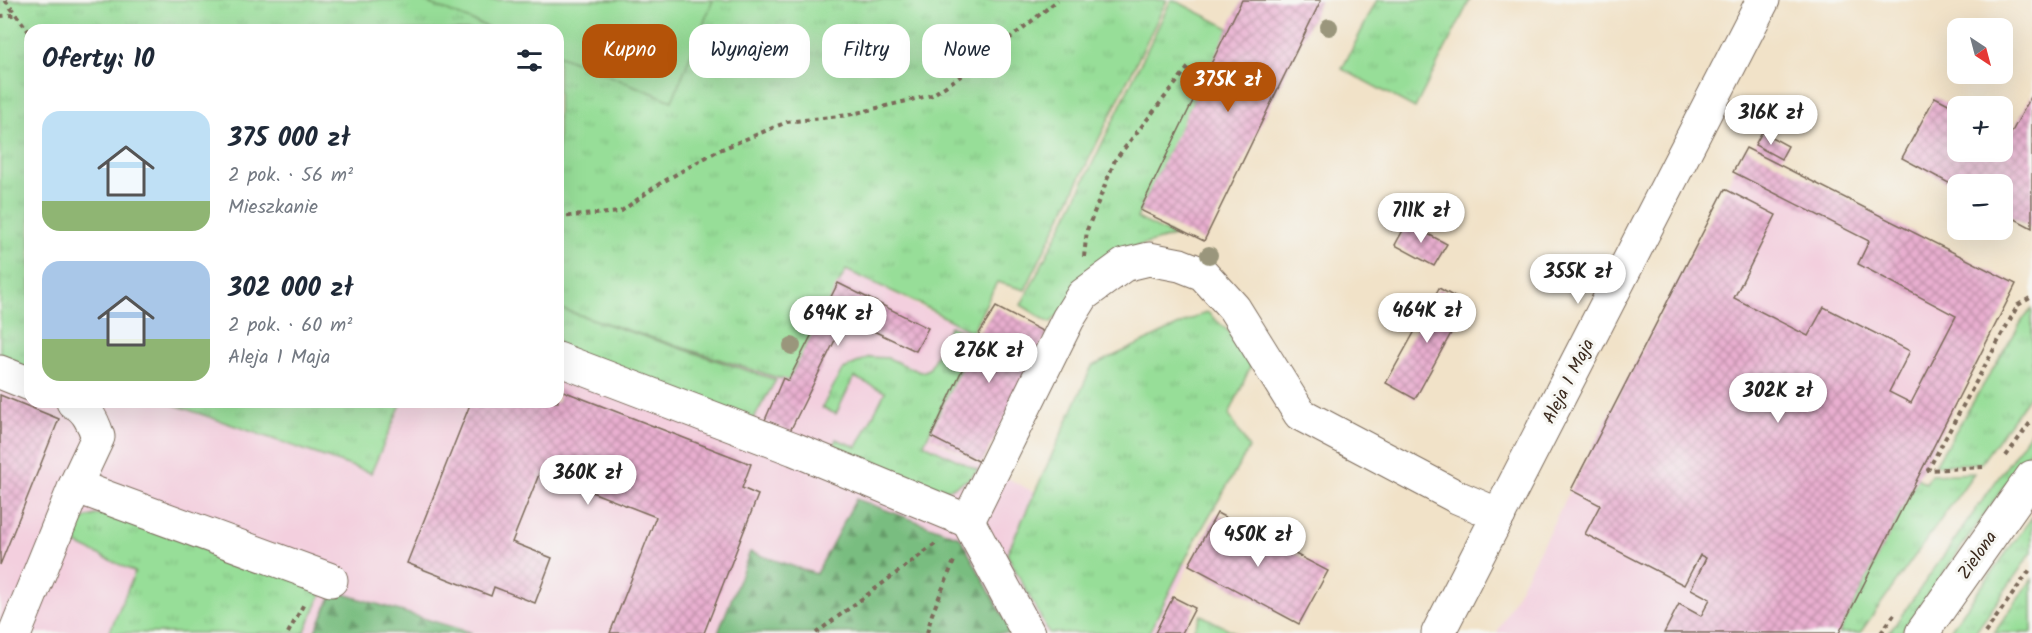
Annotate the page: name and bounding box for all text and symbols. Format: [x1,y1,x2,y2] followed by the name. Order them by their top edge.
[1947,18,2013,84] north arrow
[1947,18,2013,240] map controls
[582,24,677,78] chip: Kupno
[689,24,810,78] chip: Wynajem
[822,24,910,78] chip: Filtry
[922,24,1011,78] chip: Nowe
[42,39,154,81] text: Oferty: 10
[513,44,546,77] icon: filters
[1173,62,1283,113] pin: 375K zł
[1194,65,1262,97] text: 375K zł
[1716,95,1826,146] pin: 316K zł
[1947,96,2013,162] button: +
[1739,98,1803,130] text: 316K zł
[228,118,350,160] text: 375 000 zł
[90,135,162,207] icon: home
[228,160,353,192] text: 2 pok. · 56 m²
[1947,174,2013,240] button: −
[228,192,318,224] text: Mieszkanie
[1366,193,1476,244] pin: 711K zł
[1392,196,1450,228] text: 711K zł
[1523,254,1633,305] pin: 355K zł
[1544,257,1612,289] text: 355K zł
[228,268,353,310] text: 302 000 zł
[90,285,162,357] icon: home
[1372,293,1482,344] pin: 464K zł
[783,296,893,347] pin: 694K zł
[1392,296,1462,328] text: 464K zł
[804,299,872,331] text: 694K zł
[228,310,352,342] text: 2 pok. · 60 m²
[934,333,1044,384] pin: 276K zł
[1535,334,1603,429] street label: Aleja 1 Maja
[955,336,1023,368] text: 276K zł
[228,342,330,374] text: Aleja 1 Maja
[1723,373,1833,424] pin: 302K zł
[1743,376,1813,408] text: 302K zł
[533,455,643,506] pin: 360K zł
[553,458,623,490] text: 360K zł
[1203,517,1313,568] pin: 450K zł
[1224,520,1292,552] text: 450K zł
[1951,525,2006,586] street label: Zielona

